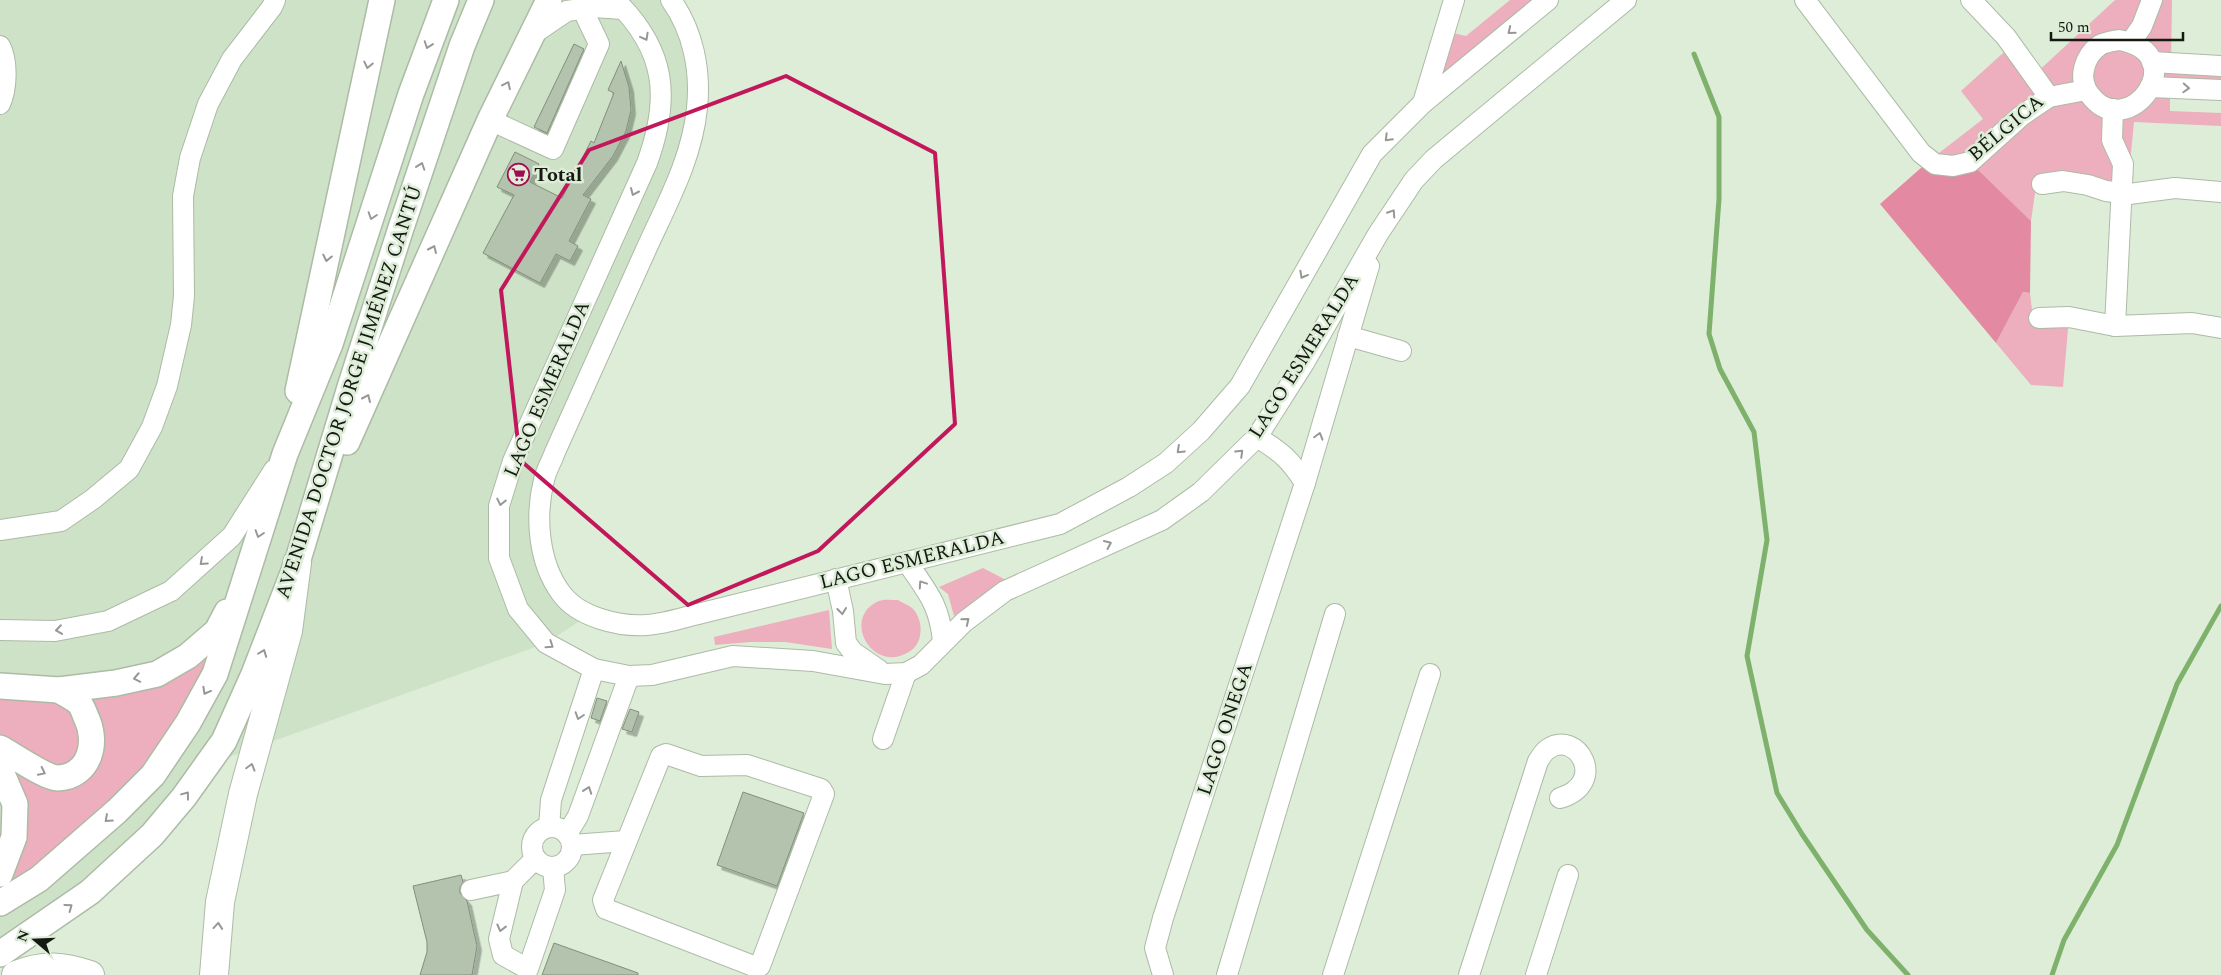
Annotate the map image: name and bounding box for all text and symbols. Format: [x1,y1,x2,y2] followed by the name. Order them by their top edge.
[2051,10,2184,42] scale bar
[2058,16,2090,39] text: 50 m
[1507,25,1516,34] one-way arrow
[639,32,649,41] one-way arrow
[424,41,434,49] one-way arrow
[363,60,374,69] one-way arrow
[501,82,511,91] one-way arrow
[2182,83,2190,94] one-way arrow
[1961,87,2051,169] street label: BÉLGICA
[1385,132,1394,141] one-way arrow
[534,160,582,190] place label: Total
[416,162,426,170] one-way arrow
[506,163,530,187] supermarket icon: Total
[268,181,430,603] street label: AVENIDA DOCTOR JORGE JIMÉNEZ CANTÚ
[629,187,640,196] one-way arrow
[1386,209,1395,219] one-way arrow
[367,212,377,220] one-way arrow
[427,245,438,254] one-way arrow
[322,253,333,262] one-way arrow
[1241,268,1367,444] street label: LAGO ESMERALDA
[1299,270,1309,279] one-way arrow
[496,296,598,482] street label: LAGO ESMERALDA
[361,394,372,403] one-way arrow
[1313,433,1323,441] one-way arrow
[1177,444,1186,453] one-way arrow
[1235,450,1244,459] one-way arrow
[496,498,507,507] one-way arrow
[816,523,1008,597] street label: LAGO ESMERALDA
[255,530,265,538] one-way arrow
[1103,540,1112,551] one-way arrow
[200,556,209,565] one-way arrow
[919,581,928,590] one-way arrow
[836,607,847,615] one-way arrow
[960,617,969,626] one-way arrow
[55,624,64,634] one-way arrow
[545,638,554,648] one-way arrow
[257,649,267,657] one-way arrow
[1189,659,1261,799] street label: LAGO ONEGA
[132,673,141,683] one-way arrow
[202,686,212,695] one-way arrow
[575,711,585,719] one-way arrow
[245,764,255,772] one-way arrow
[37,766,46,776] one-way arrow
[582,786,592,795] one-way arrow
[180,791,189,801] one-way arrow
[104,813,113,822] one-way arrow
[63,904,73,913] one-way arrow
[10,915,60,965] north arrow
[212,922,223,930] one-way arrow
[496,923,507,932] one-way arrow
[11,927,35,945] text: N

